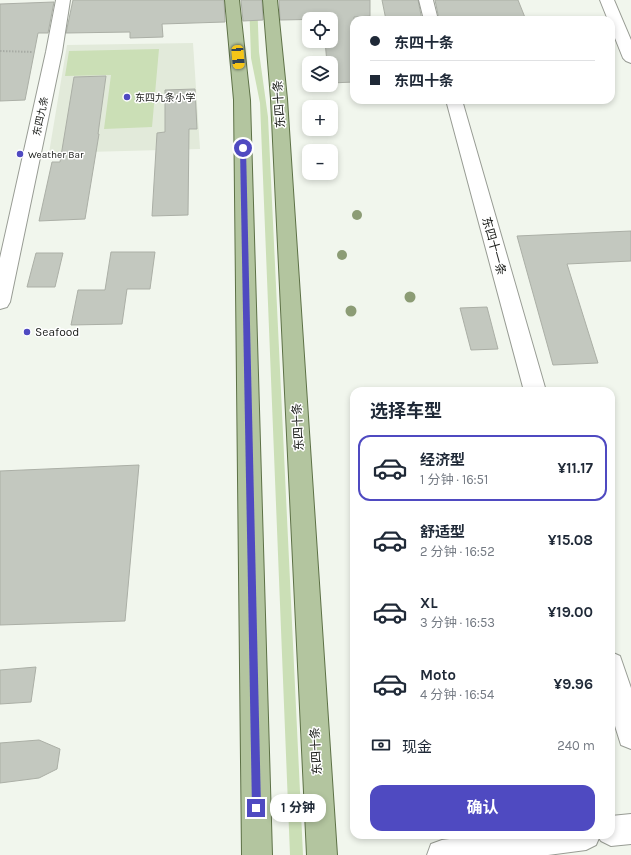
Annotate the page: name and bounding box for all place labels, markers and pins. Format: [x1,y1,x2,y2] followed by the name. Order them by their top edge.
[122,92,132,102] marker: 东四九条小学
[135,92,195,104] place label: 东四九条小学
[15,149,25,159] marker: Weather Bar
[28,149,84,161] place label: Weather Bar
[35,325,79,339] place label: Seafood
[22,327,32,337] marker: Seafood

